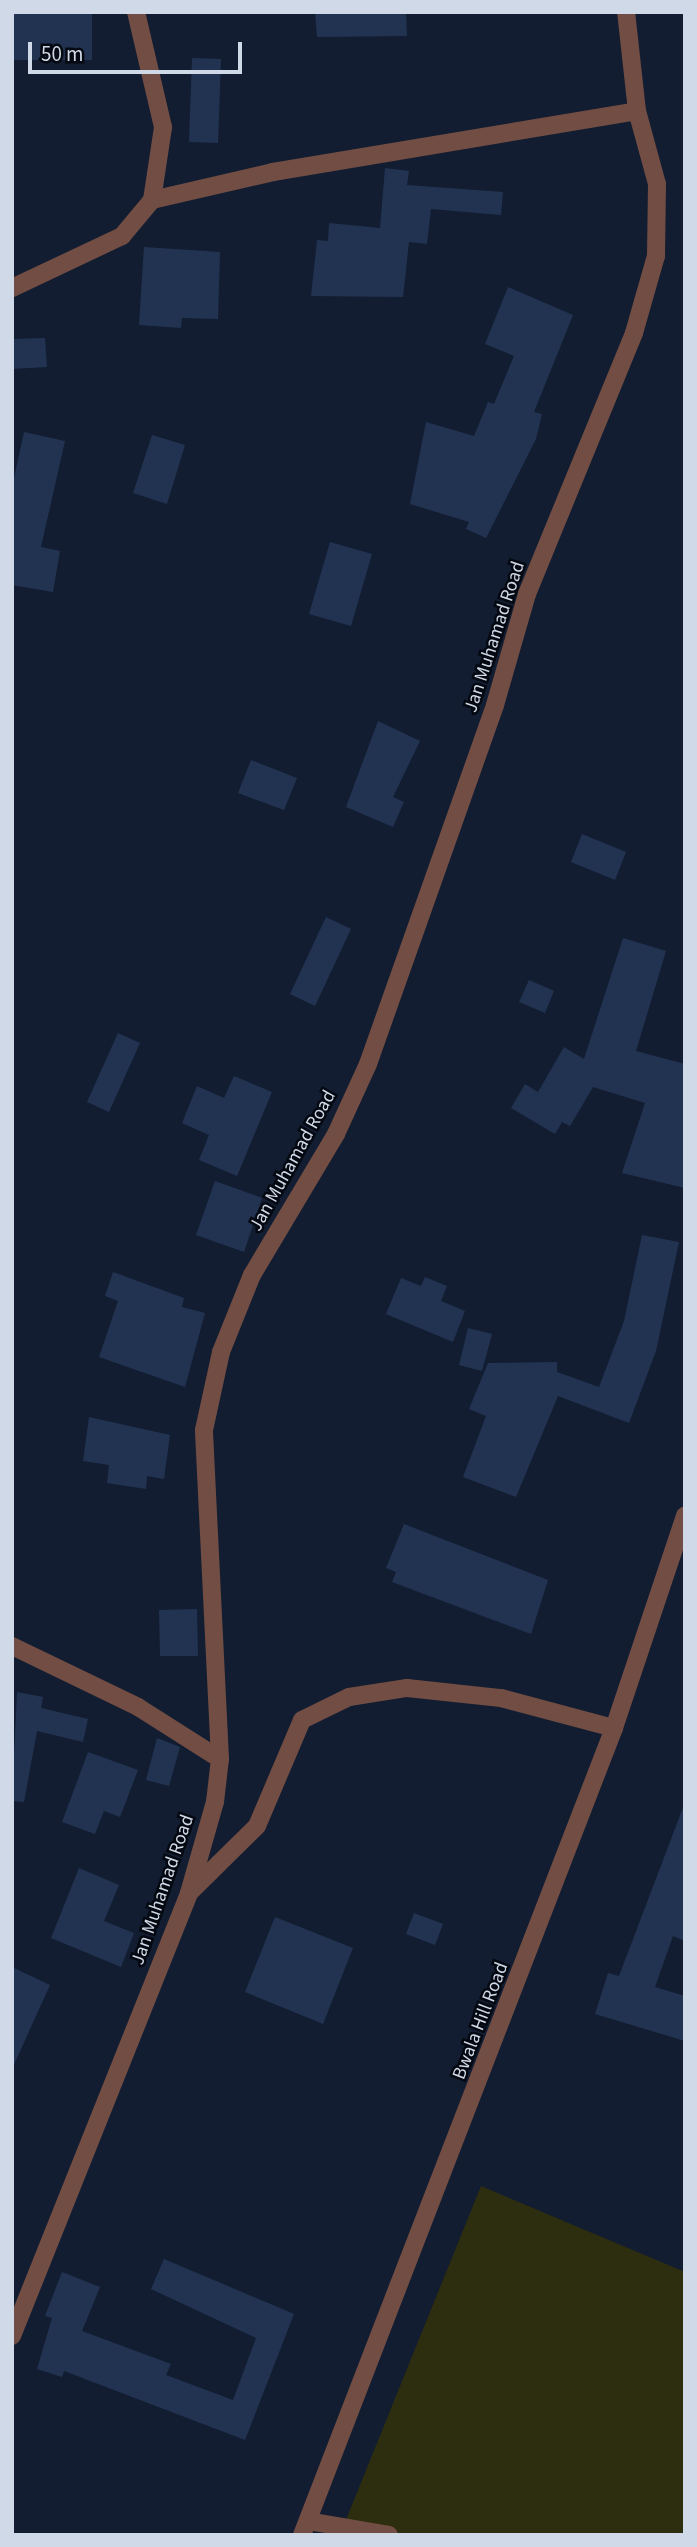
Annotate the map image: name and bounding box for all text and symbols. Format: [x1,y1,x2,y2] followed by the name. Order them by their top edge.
[32,28,245,72] scale bar
[41,39,83,69] text: 50 m
[460,559,530,715] street label: Jan Muhamad Road
[245,1087,341,1235] street label: Jan Muhamad Road
[127,1812,199,1968] street label: Jan Muhamad Road
[448,1959,514,2083] street label: Bwala Hill Road

